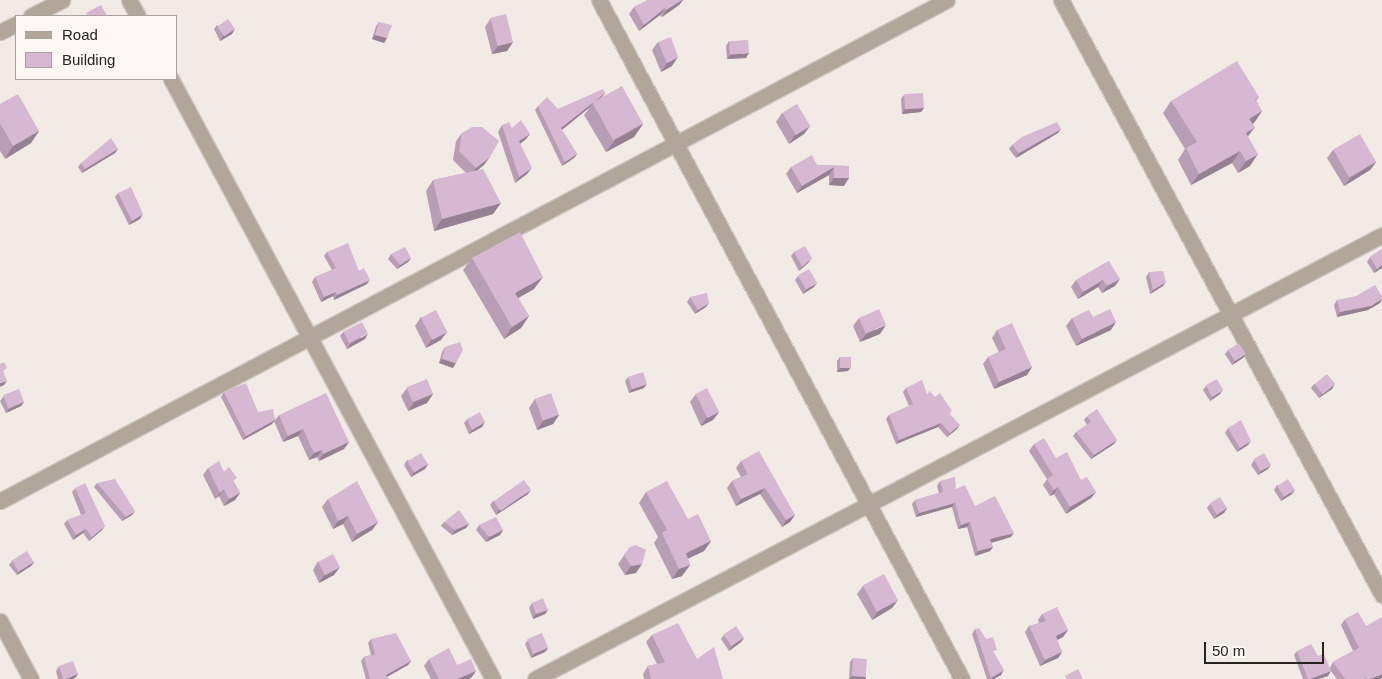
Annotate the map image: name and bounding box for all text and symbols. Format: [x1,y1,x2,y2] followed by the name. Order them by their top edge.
[15,15,178,80] legend
[62,26,98,43] text: Road
[62,51,115,68] text: Building
[1207,632,1327,664] scale bar
[1212,642,1245,659] text: 50 m

